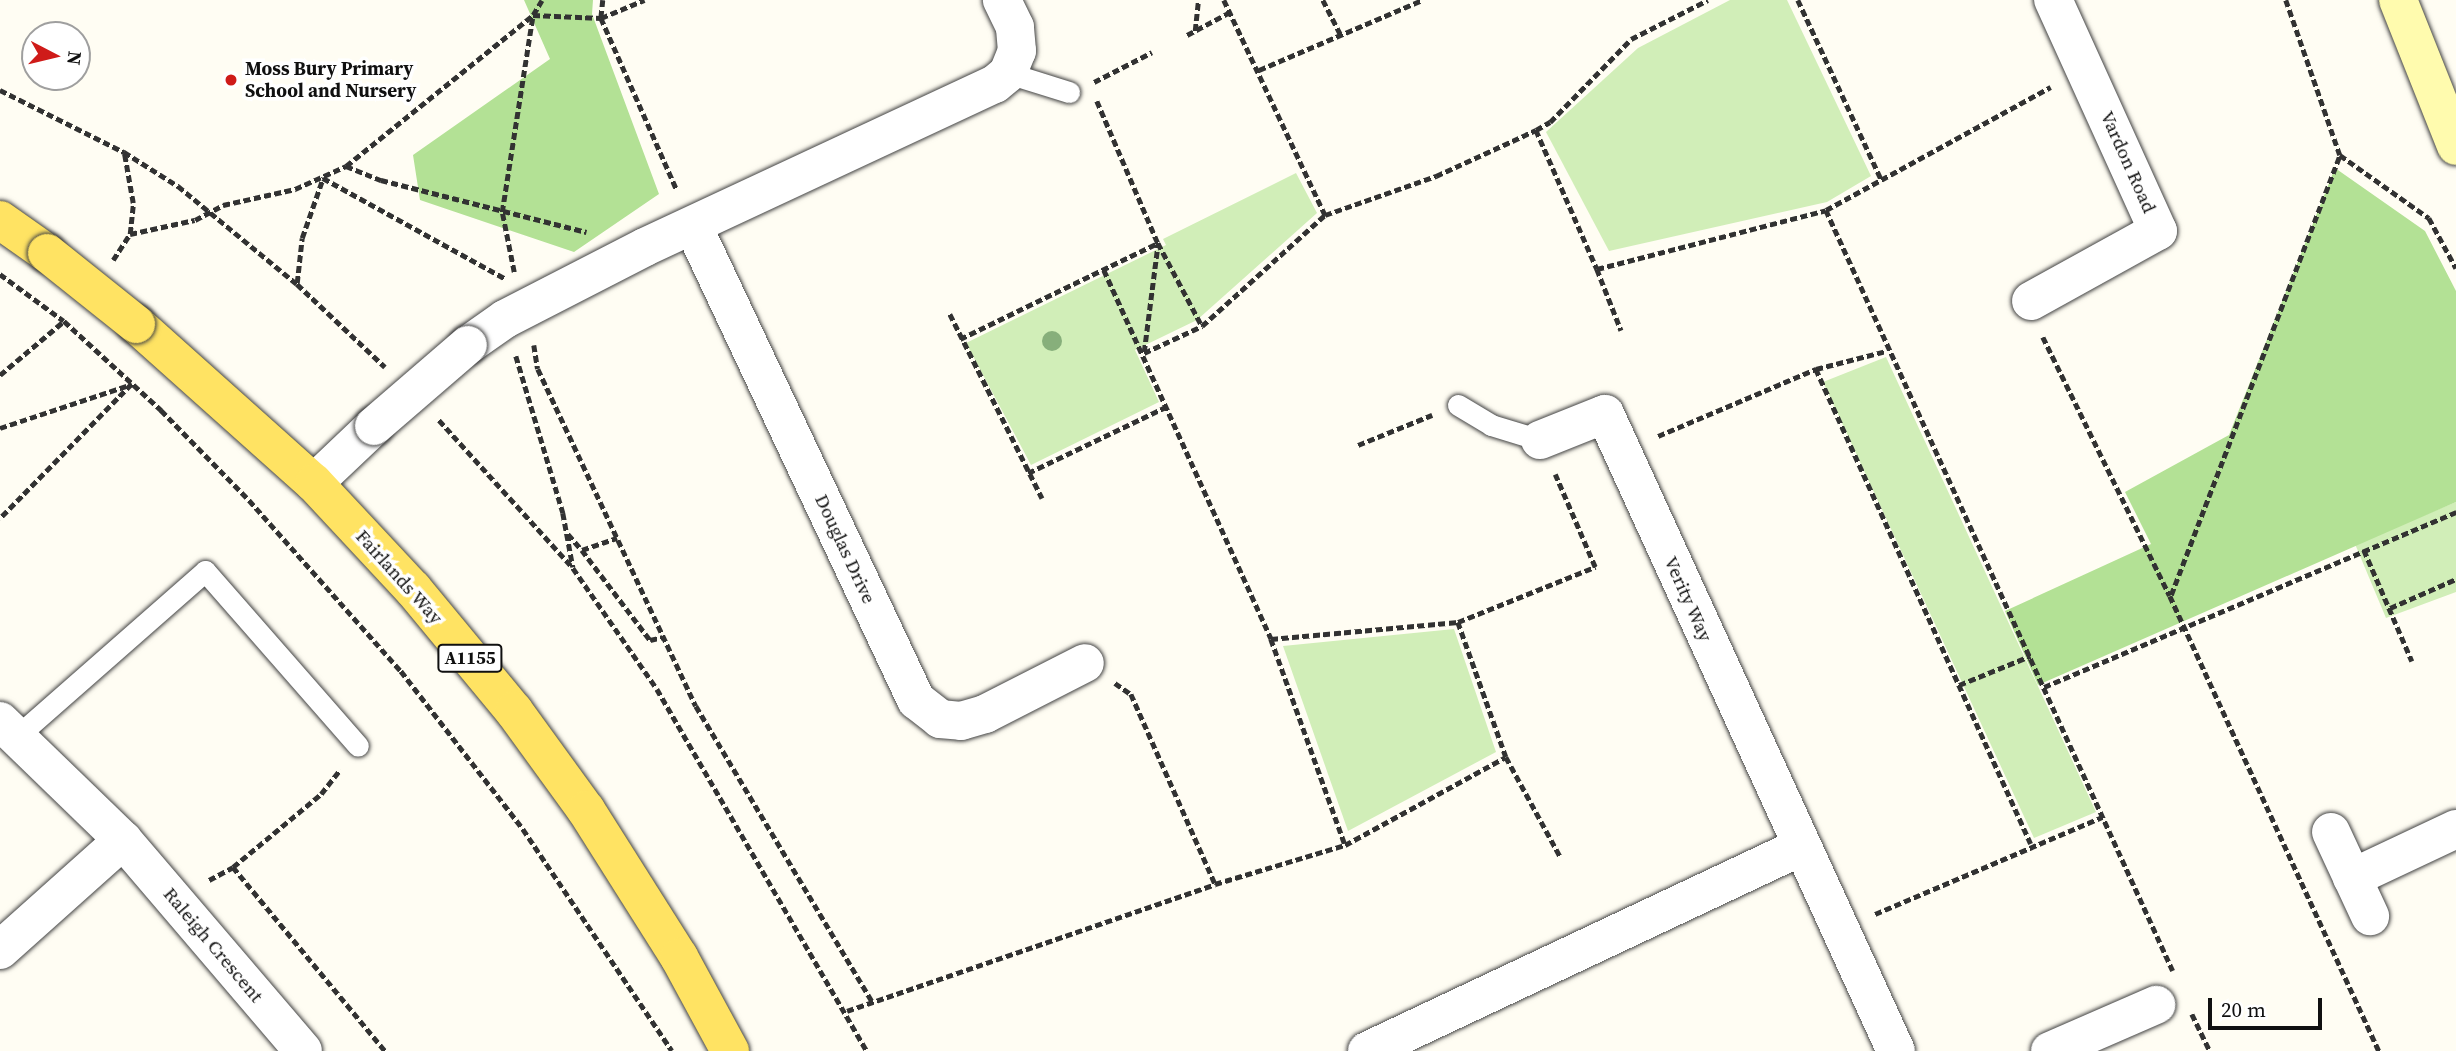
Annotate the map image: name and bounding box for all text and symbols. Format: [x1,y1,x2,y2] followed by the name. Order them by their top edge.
[21,21,91,91] north arrow
[61,50,89,67] text: N
[245,58,416,102] place label: Moss Bury Primary School and Nursery
[223,72,239,88] marker: Moss Bury Primary School and Nursery
[2095,108,2161,216] street label: Vardon Road
[810,491,880,607] street label: Douglas Drive
[351,525,447,629] street label: Fairlands Way
[1659,553,1717,645] street label: Verity Way
[437,644,503,672] road number: A1155
[158,883,268,1007] street label: Raleigh Crescent
[2211,984,2325,1028] scale bar
[2221,995,2266,1024] text: 20 m

